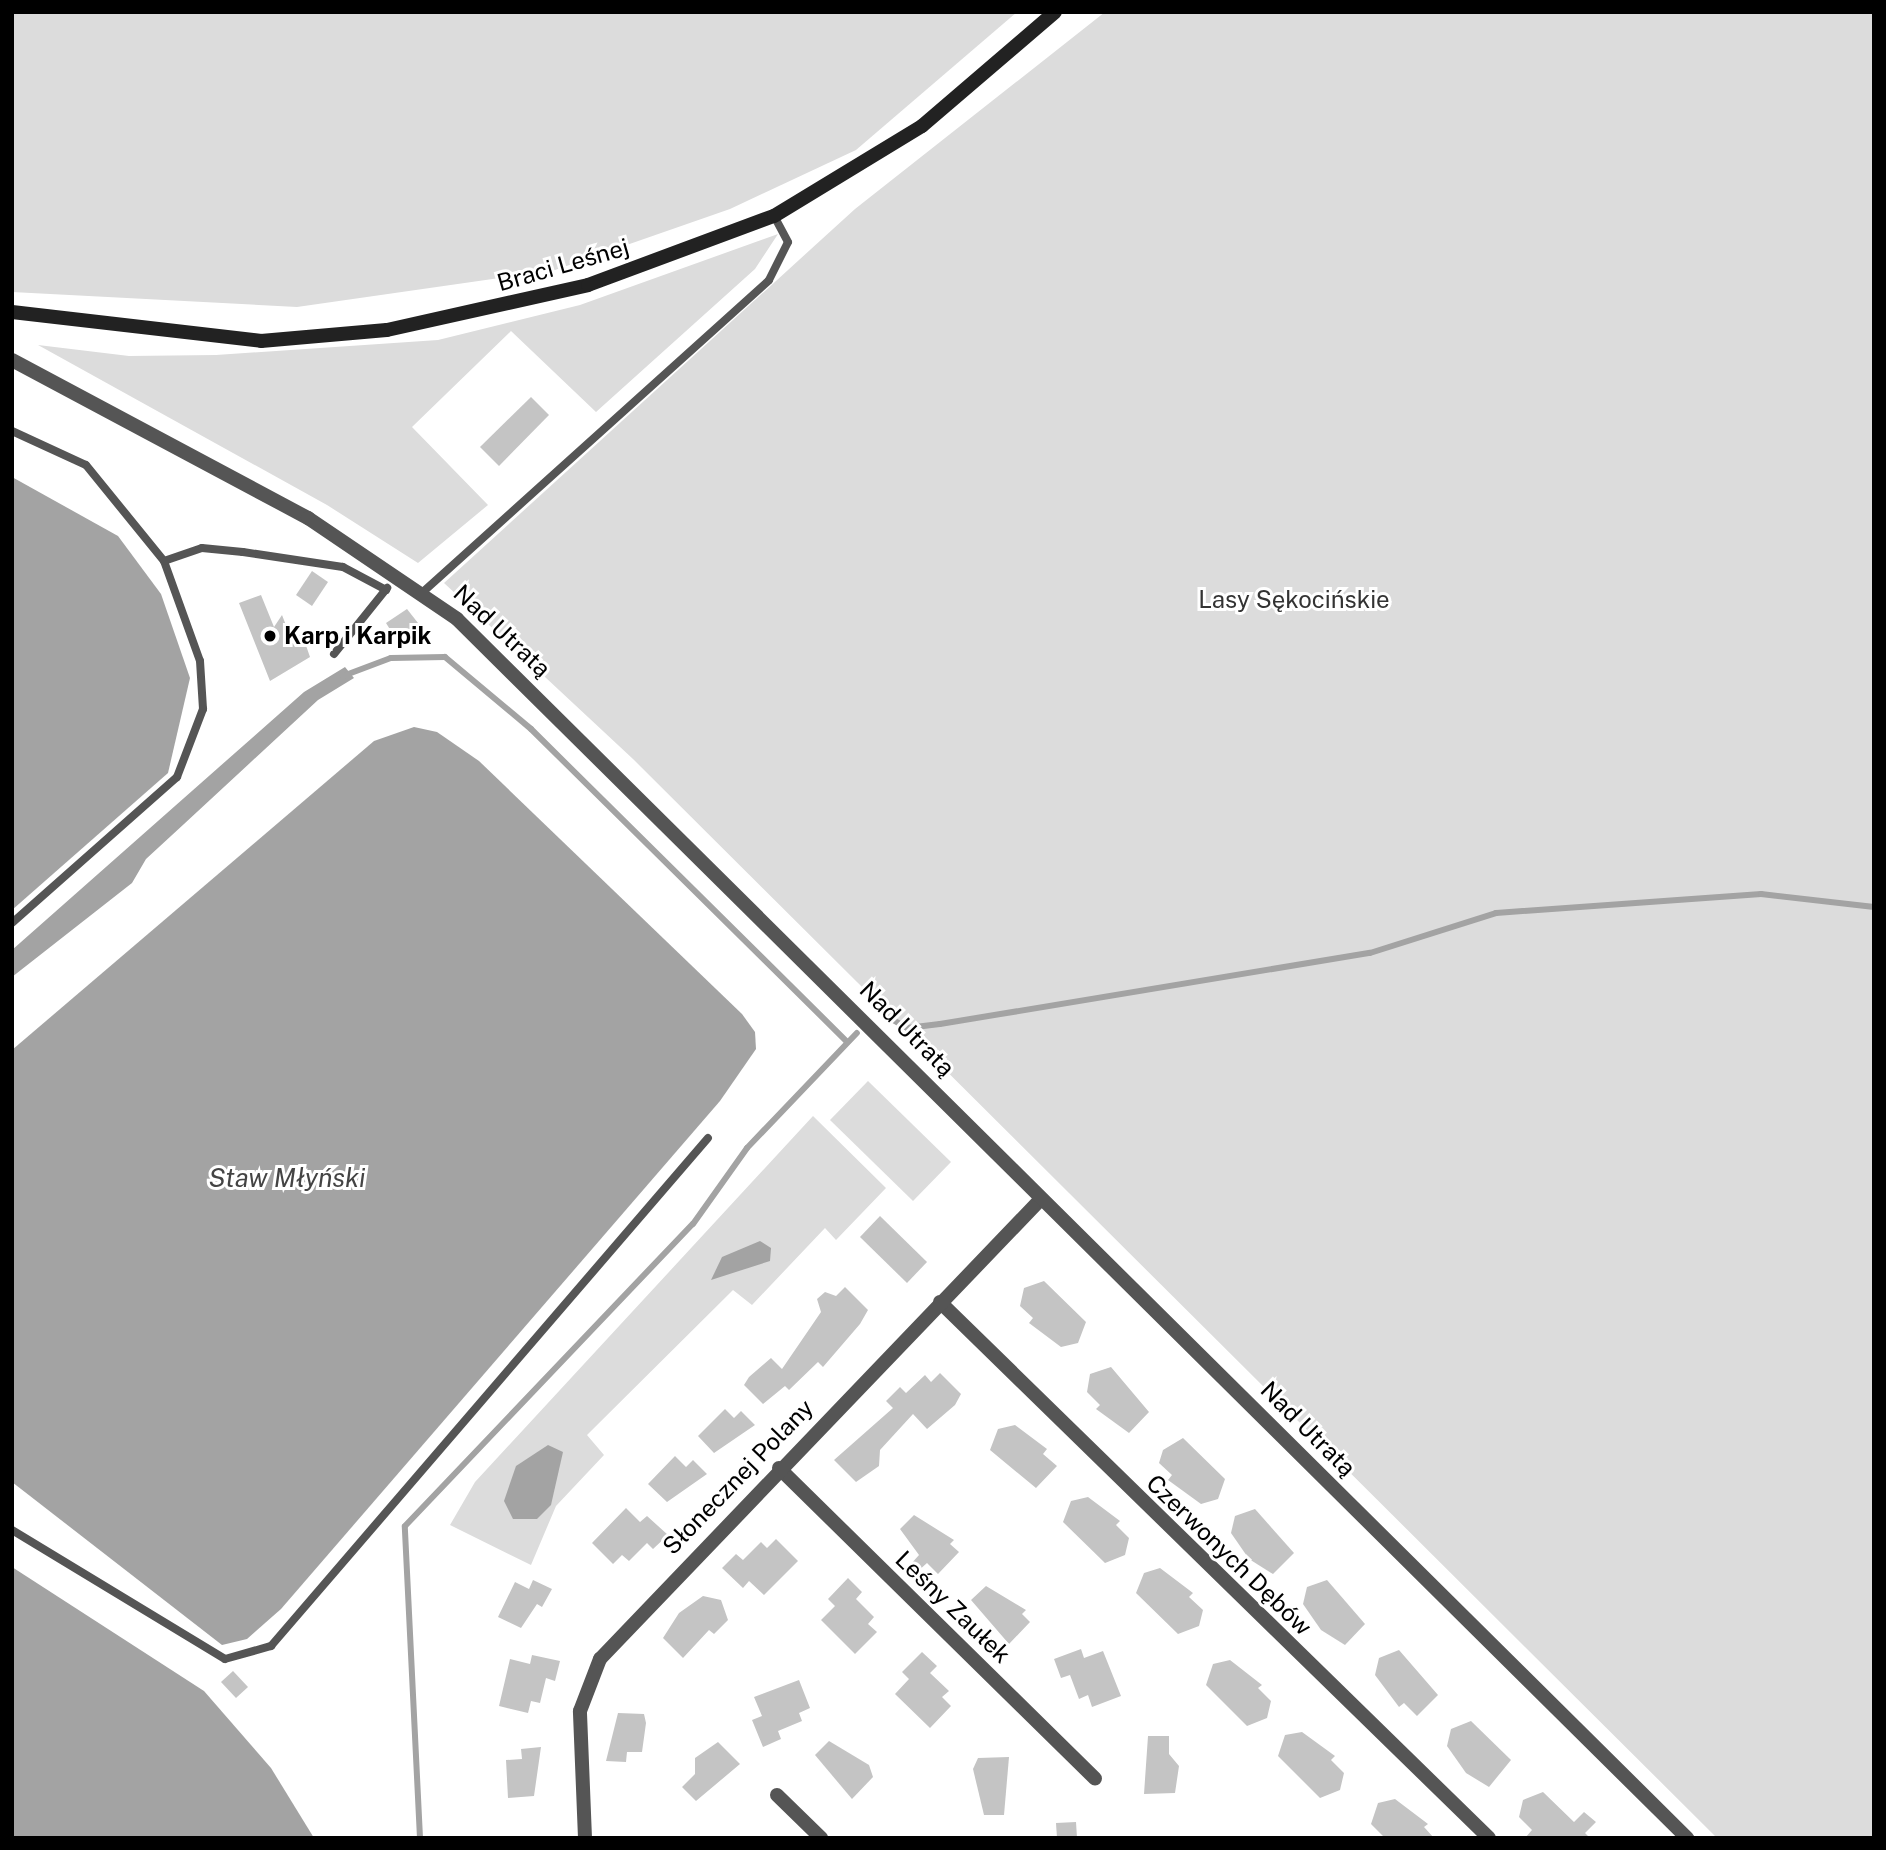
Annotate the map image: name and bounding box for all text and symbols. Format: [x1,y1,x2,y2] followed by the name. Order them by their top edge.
[494,232,632,298] street label: Braci Leśnej
[448,579,556,683] street label: Nad Utratą
[1198,586,1390,614] park label: Lasy Sękocińskie
[284,622,432,650] place label: Karp i Karpik
[262,628,278,644] marker: Karp i Karpik
[854,976,960,1082] street label: Nad Utratą
[208,1162,366,1194] water label: Staw Młyński
[1255,1376,1361,1482] street label: Nad Utratą
[657,1394,819,1560] street label: Słonecznej Polany
[1140,1469,1318,1641] street label: Czerwonych Dębów
[889,1545,1017,1669] street label: Leśny Zaułek

